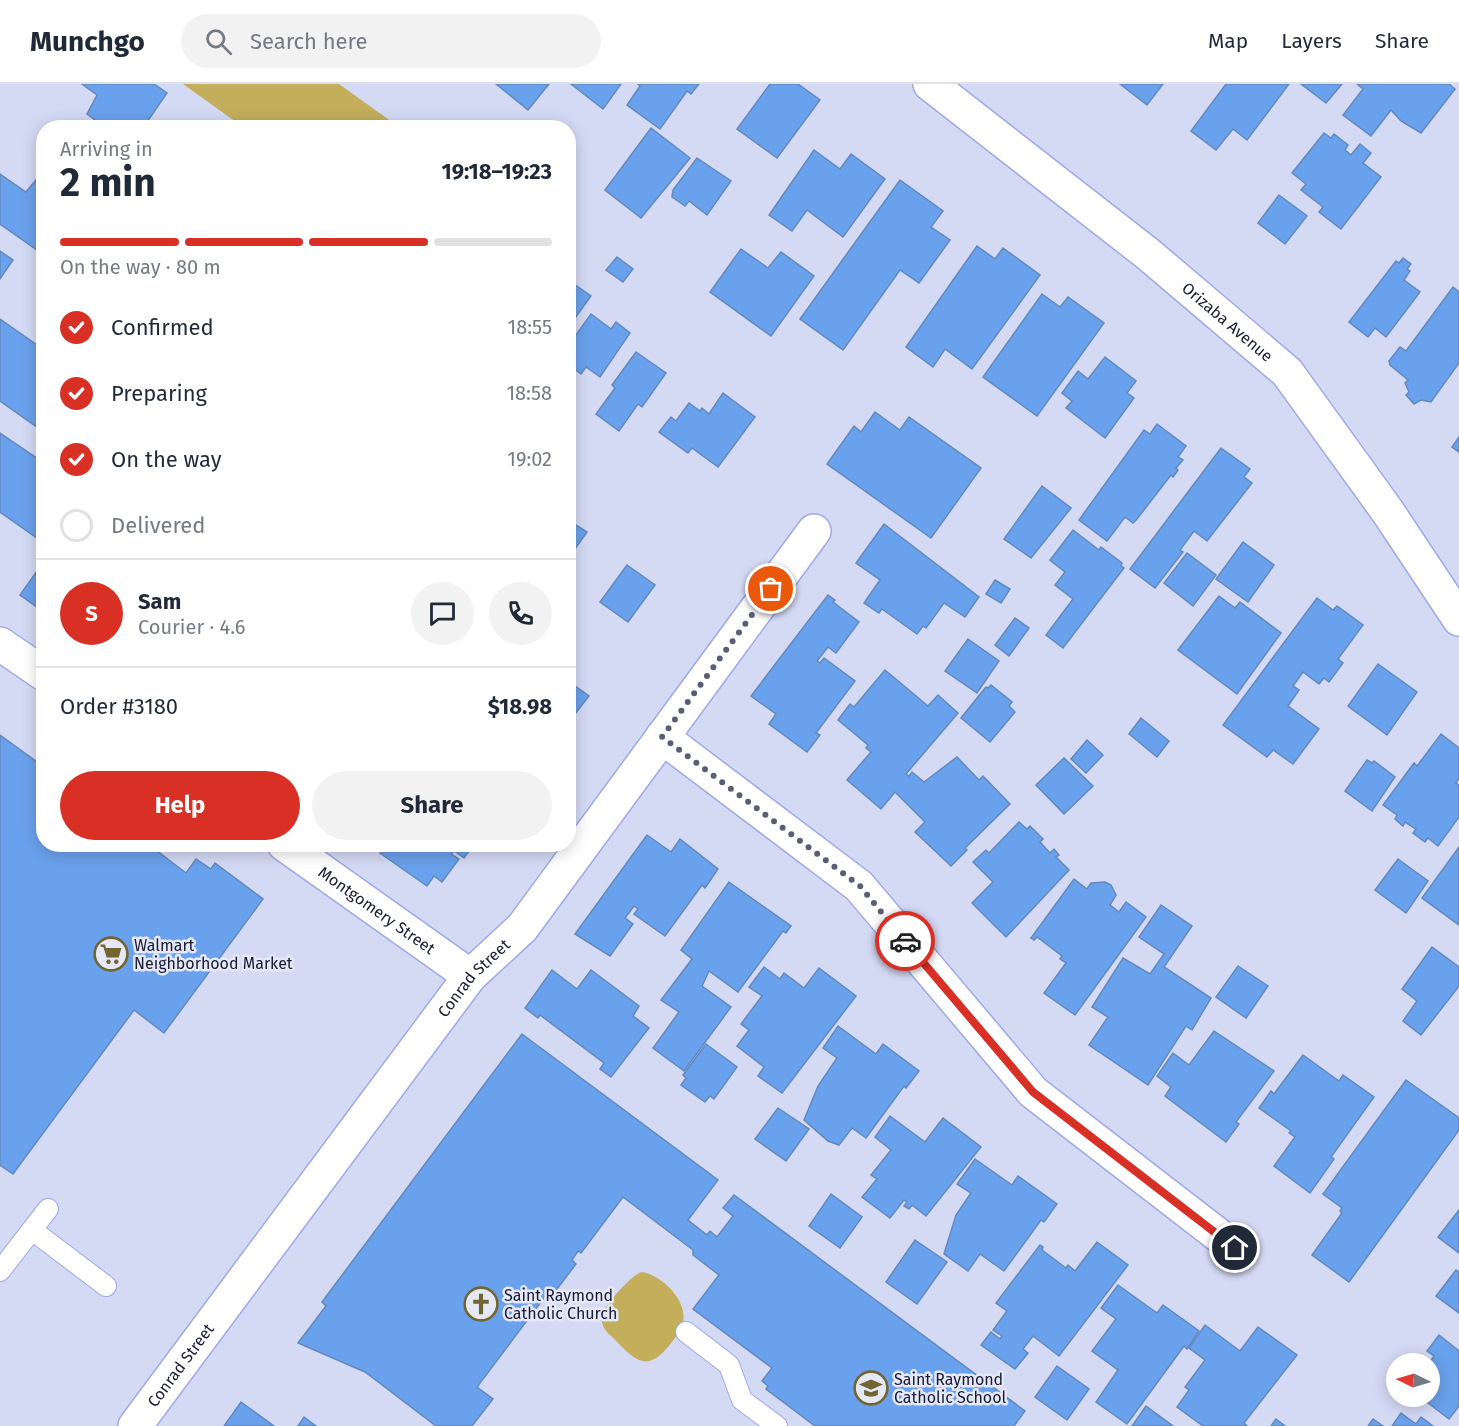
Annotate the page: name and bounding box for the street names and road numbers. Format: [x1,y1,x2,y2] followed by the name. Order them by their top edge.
[1179,278,1277,365] street label: Orizaba Avenue
[315,862,439,958] street label: Montgomery Street
[433,935,514,1021] street label: Conrad Street
[143,1319,218,1410] street label: Conrad Street

